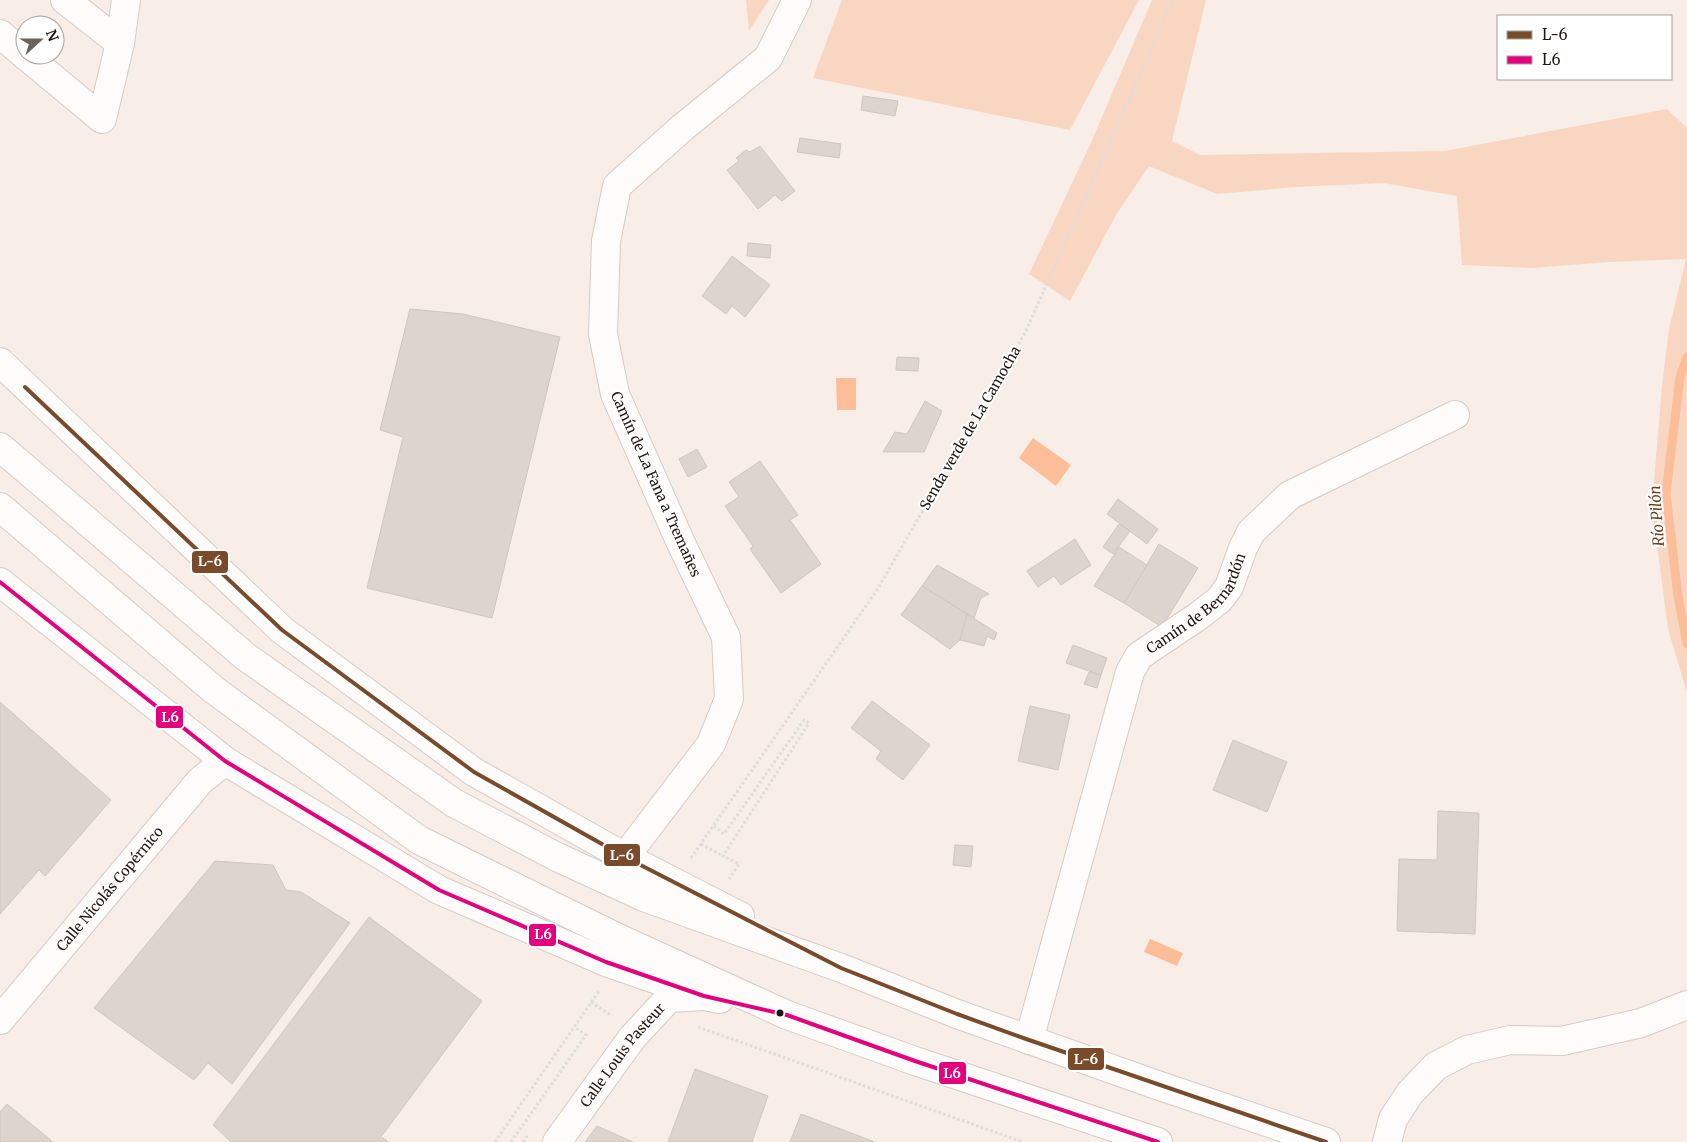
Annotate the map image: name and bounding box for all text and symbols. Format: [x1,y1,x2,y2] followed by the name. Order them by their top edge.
[15,15,65,65] north arrow
[1497,15,1672,80] legend
[1542,25,1568,44] text: L-6
[42,27,63,44] text: N
[1542,50,1560,69] text: L6
[916,342,1025,513] street label: Senda verde de La Camocha
[607,388,705,580] street label: Camín de La Fana a Tremañes
[1645,485,1668,547] water label: Río Pilón
[191,550,229,574] line badge: L-6
[1143,551,1249,658] street label: Camín de Bernardón
[198,552,223,570] text: L-6
[155,705,184,729] line badge: L6
[161,708,179,726] text: L6
[52,823,167,955] street label: Calle Nicolás Copérnico
[603,843,641,867] line badge: L-6
[610,846,635,864] text: L-6
[528,923,557,947] line badge: L6
[534,925,552,943] text: L6
[576,999,669,1111] street label: Calle Louis Pasteur
[775,1008,785,1018] unlabelled marker
[1067,1047,1105,1071] line badge: L-6
[1074,1050,1099,1068] text: L-6
[938,1061,967,1085] line badge: L6
[943,1064,961,1082] text: L6

